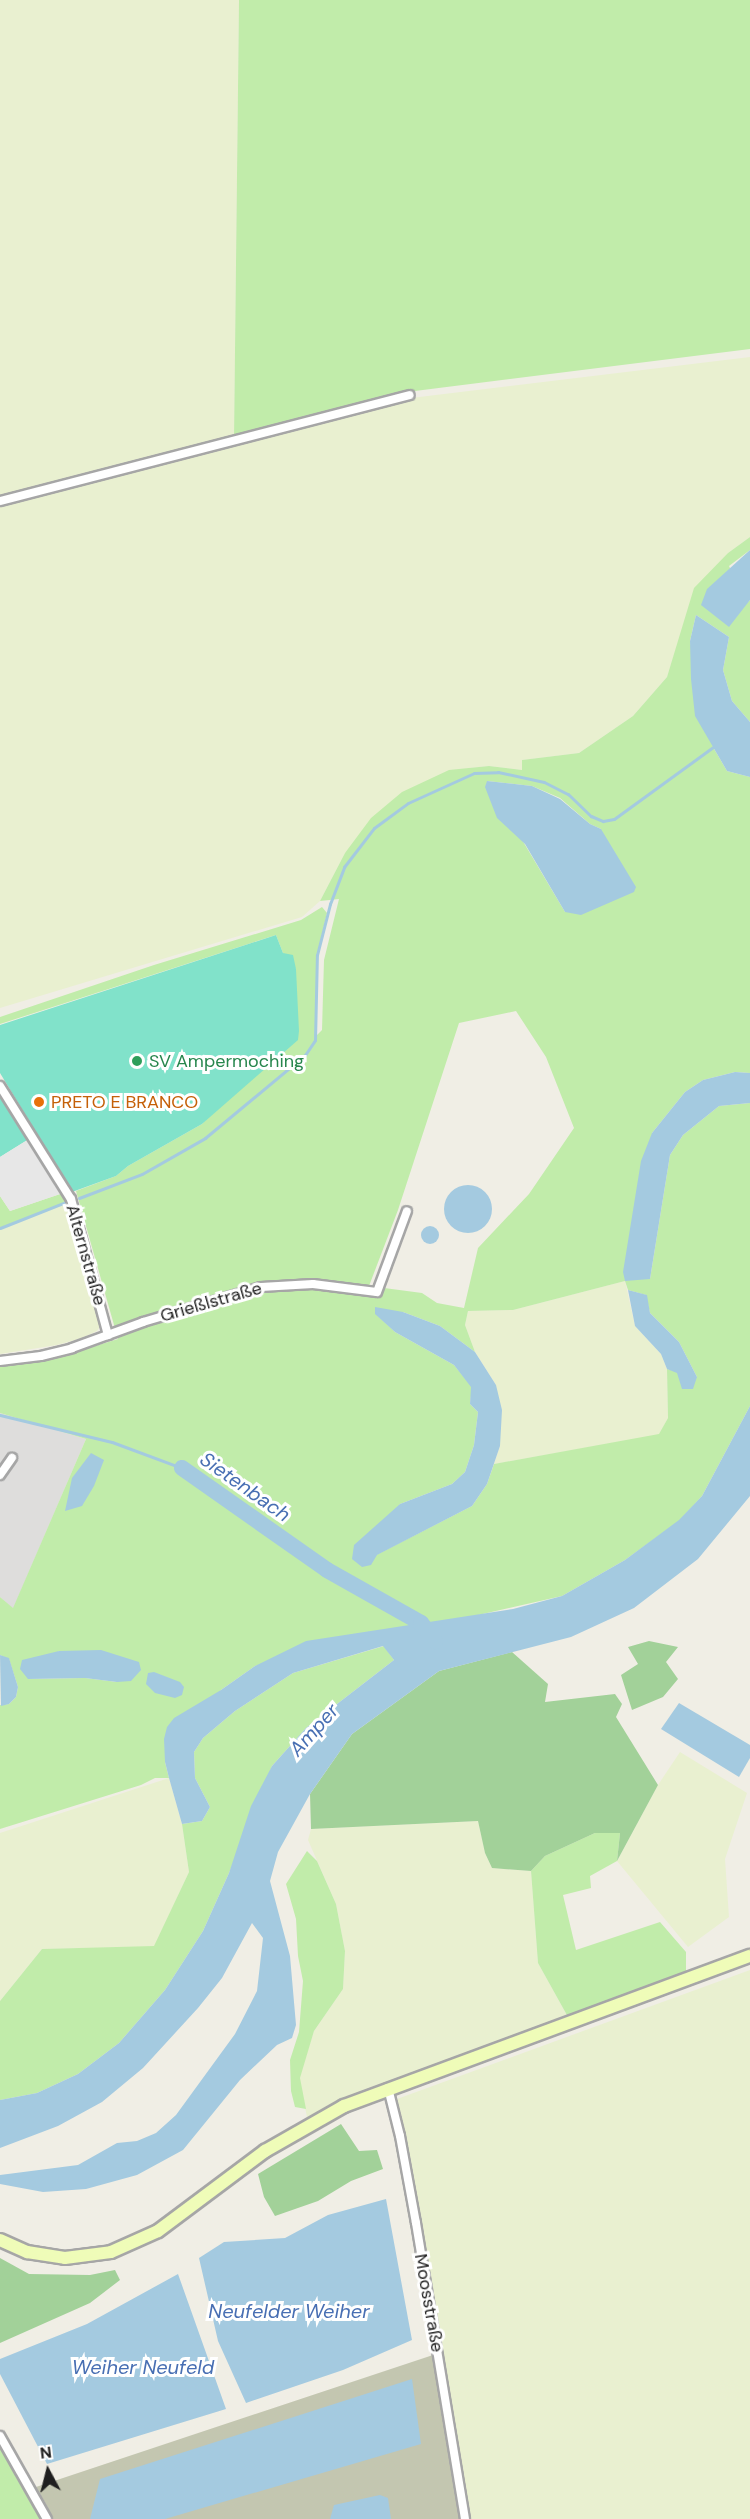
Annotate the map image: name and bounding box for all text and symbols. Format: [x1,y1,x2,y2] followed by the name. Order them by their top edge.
[149,1050,304,1072] place label: SV Ampermoching
[130,1054,144,1068] marker: SV Ampermoching
[51,1091,198,1113] place label: PRETO E BRANCO
[32,1095,46,1109] marker: PRETO E BRANCO
[61,1202,111,1308] street label: Alternstraße
[158,1277,264,1327] street label: Grießlstraße
[195,1447,295,1527] water label: Sietenbach
[284,1699,344,1761] water label: Amper
[410,2252,448,2354] street label: Moosstraße
[208,2299,370,2323] water label: Neufelder Weiher
[72,2355,214,2379] water label: Weiher Neufeld
[18,2441,78,2501] north arrow
[39,2442,53,2464] text: N

